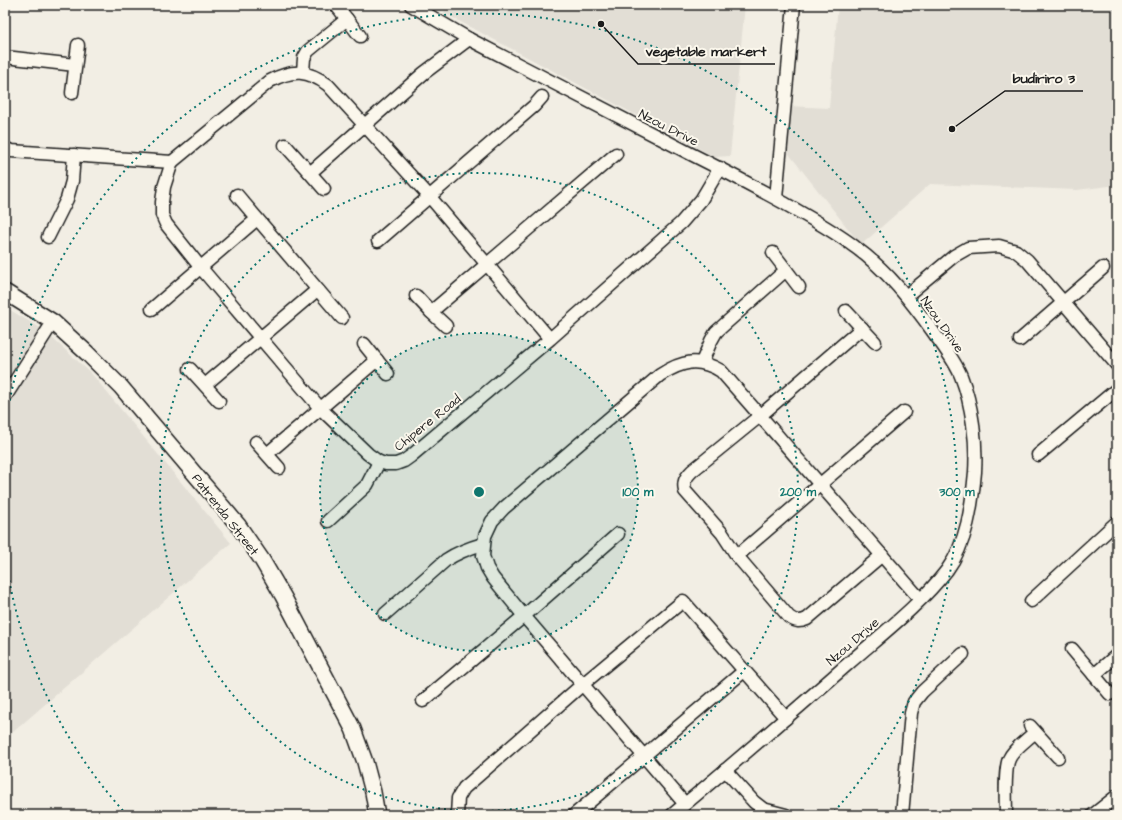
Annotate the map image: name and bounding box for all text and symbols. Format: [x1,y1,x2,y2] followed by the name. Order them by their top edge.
[638,38,775,64] callout: vegetable markert
[646,42,767,63] text: vegetable markert
[1005,65,1083,91] callout: budiriro 3
[1013,69,1076,89] text: budiriro 3
[635,105,702,151] street label: Nzou Drive
[916,293,968,356] street label: Nzou Drive
[390,390,465,455] street label: Chipere Road
[188,470,263,560] street label: Patrenda Street
[623,484,654,501] text: 100 m
[779,484,817,501] text: 200 m
[938,484,975,501] text: 300 m
[472,485,486,499] centre of rings
[822,614,883,670] street label: Nzou Drive

